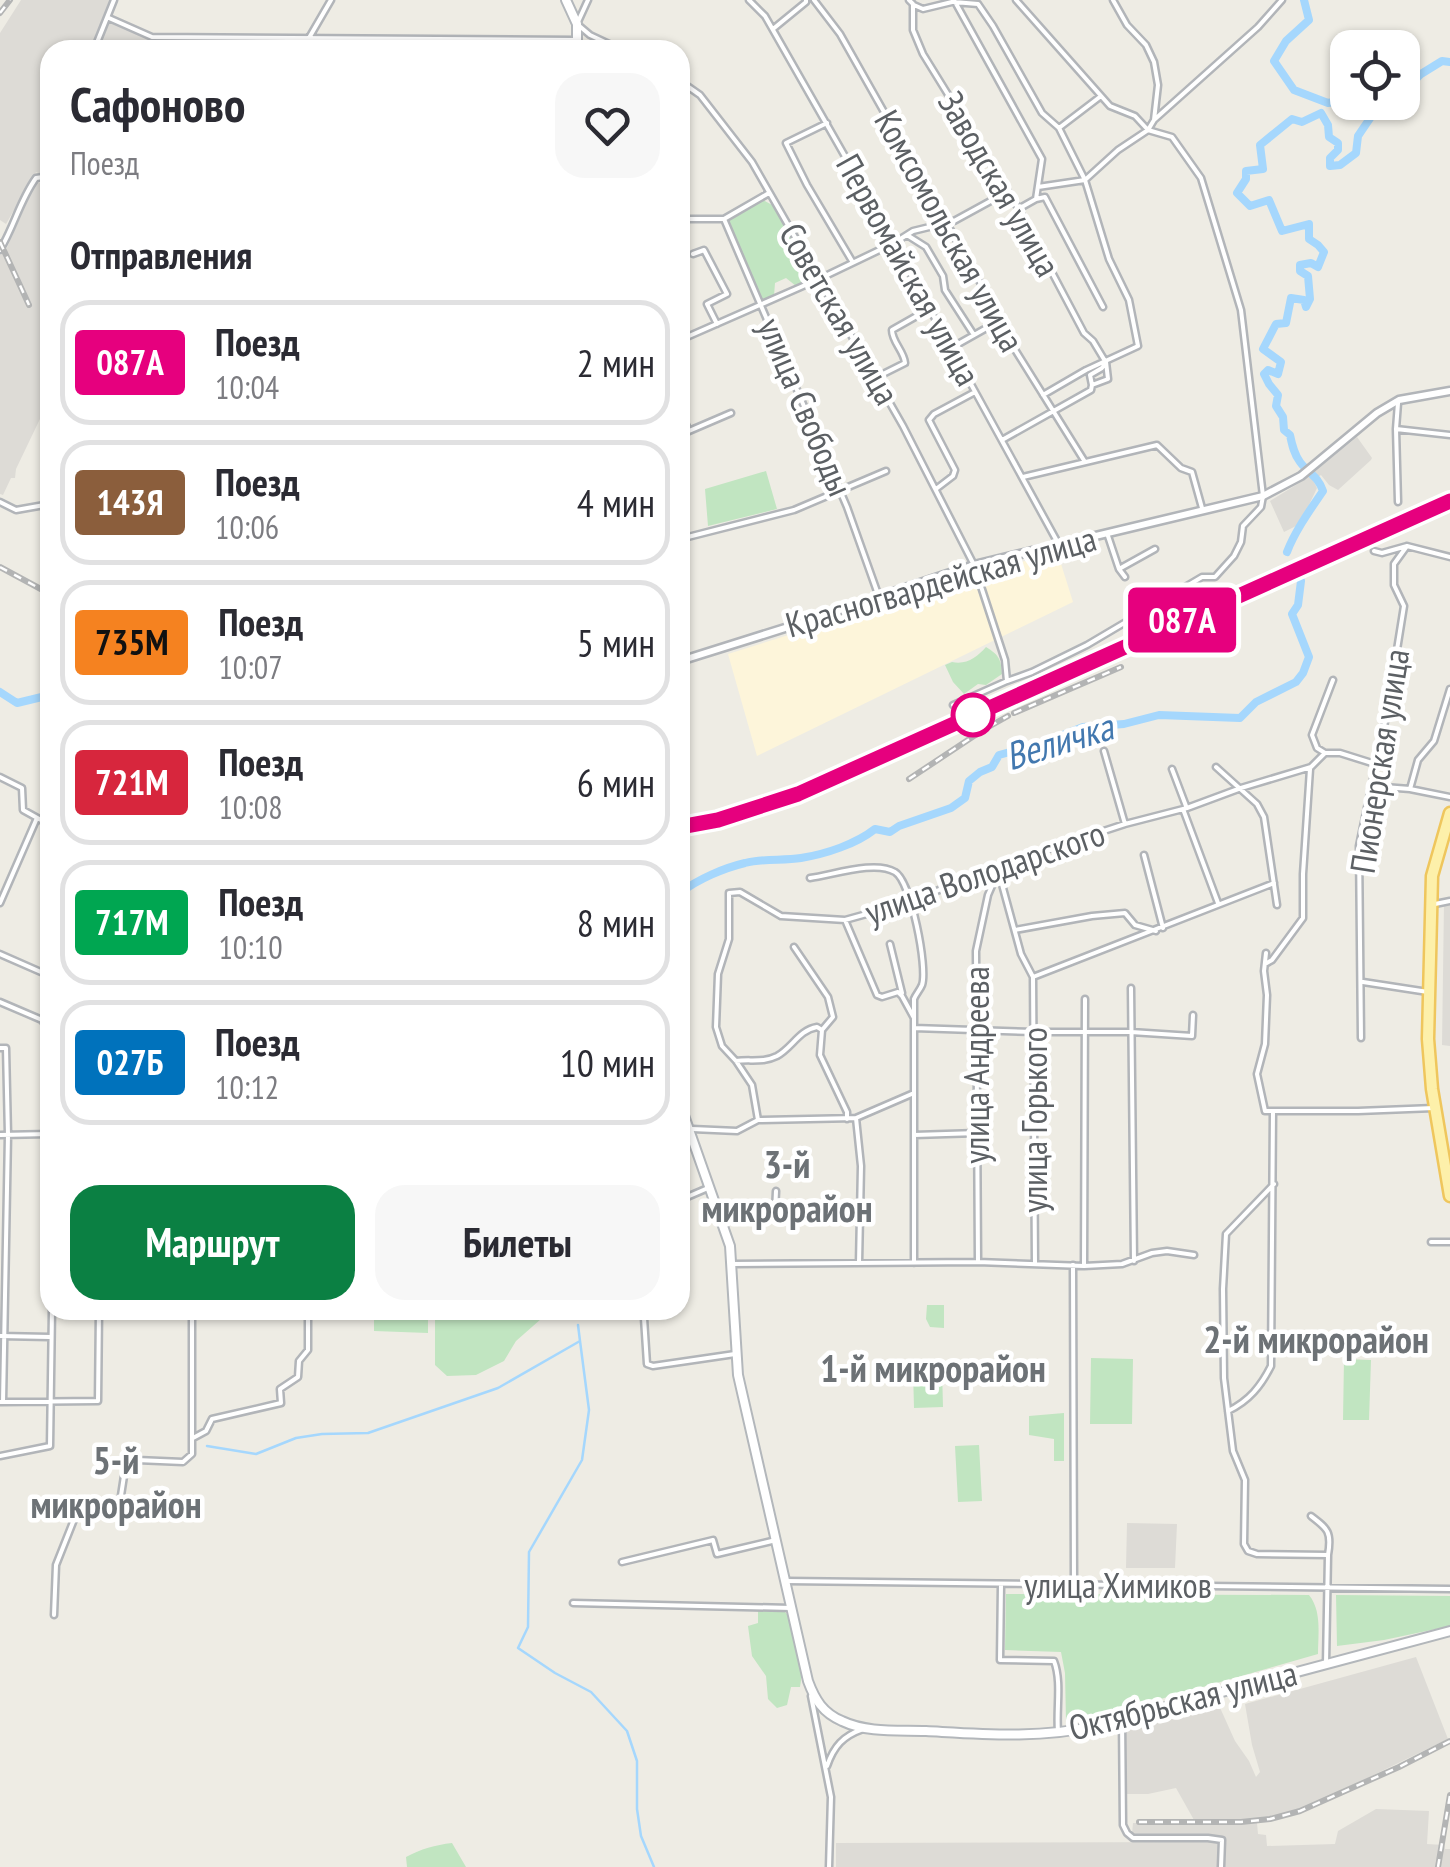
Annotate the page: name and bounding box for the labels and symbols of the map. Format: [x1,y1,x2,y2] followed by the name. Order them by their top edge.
[928,83,1071,284] street label: Заводская улица
[865,102,1035,359] street label: Комсомольская улица
[826,146,991,393] street label: Первомайская улица
[769,214,910,413] street label: Советская улица
[748,311,864,503] street label: улица Свободы
[780,515,1101,647] street label: Красногвардейская улица
[1112,588,1252,652] line badge: 087А
[1339,645,1419,876] street label: Пионерская улица
[952,694,994,736] unlabelled marker
[999,701,1120,780] water label: Величка
[859,810,1111,935] street label: улица Володарского
[953,966,999,1164] street label: улица Андреева
[1011,1027,1057,1213] street label: улица Горького
[701,1139,873,1232] district label: 3-й микрорайон
[1203,1314,1429,1363] district label: 2-й микрорайон
[820,1343,1046,1392] district label: 1-й микрорайон
[30,1435,202,1528] district label: 5-й микрорайон
[1024,1562,1212,1608] street label: улица Химиков
[1064,1649,1302,1751] street label: Октябрьская улица

